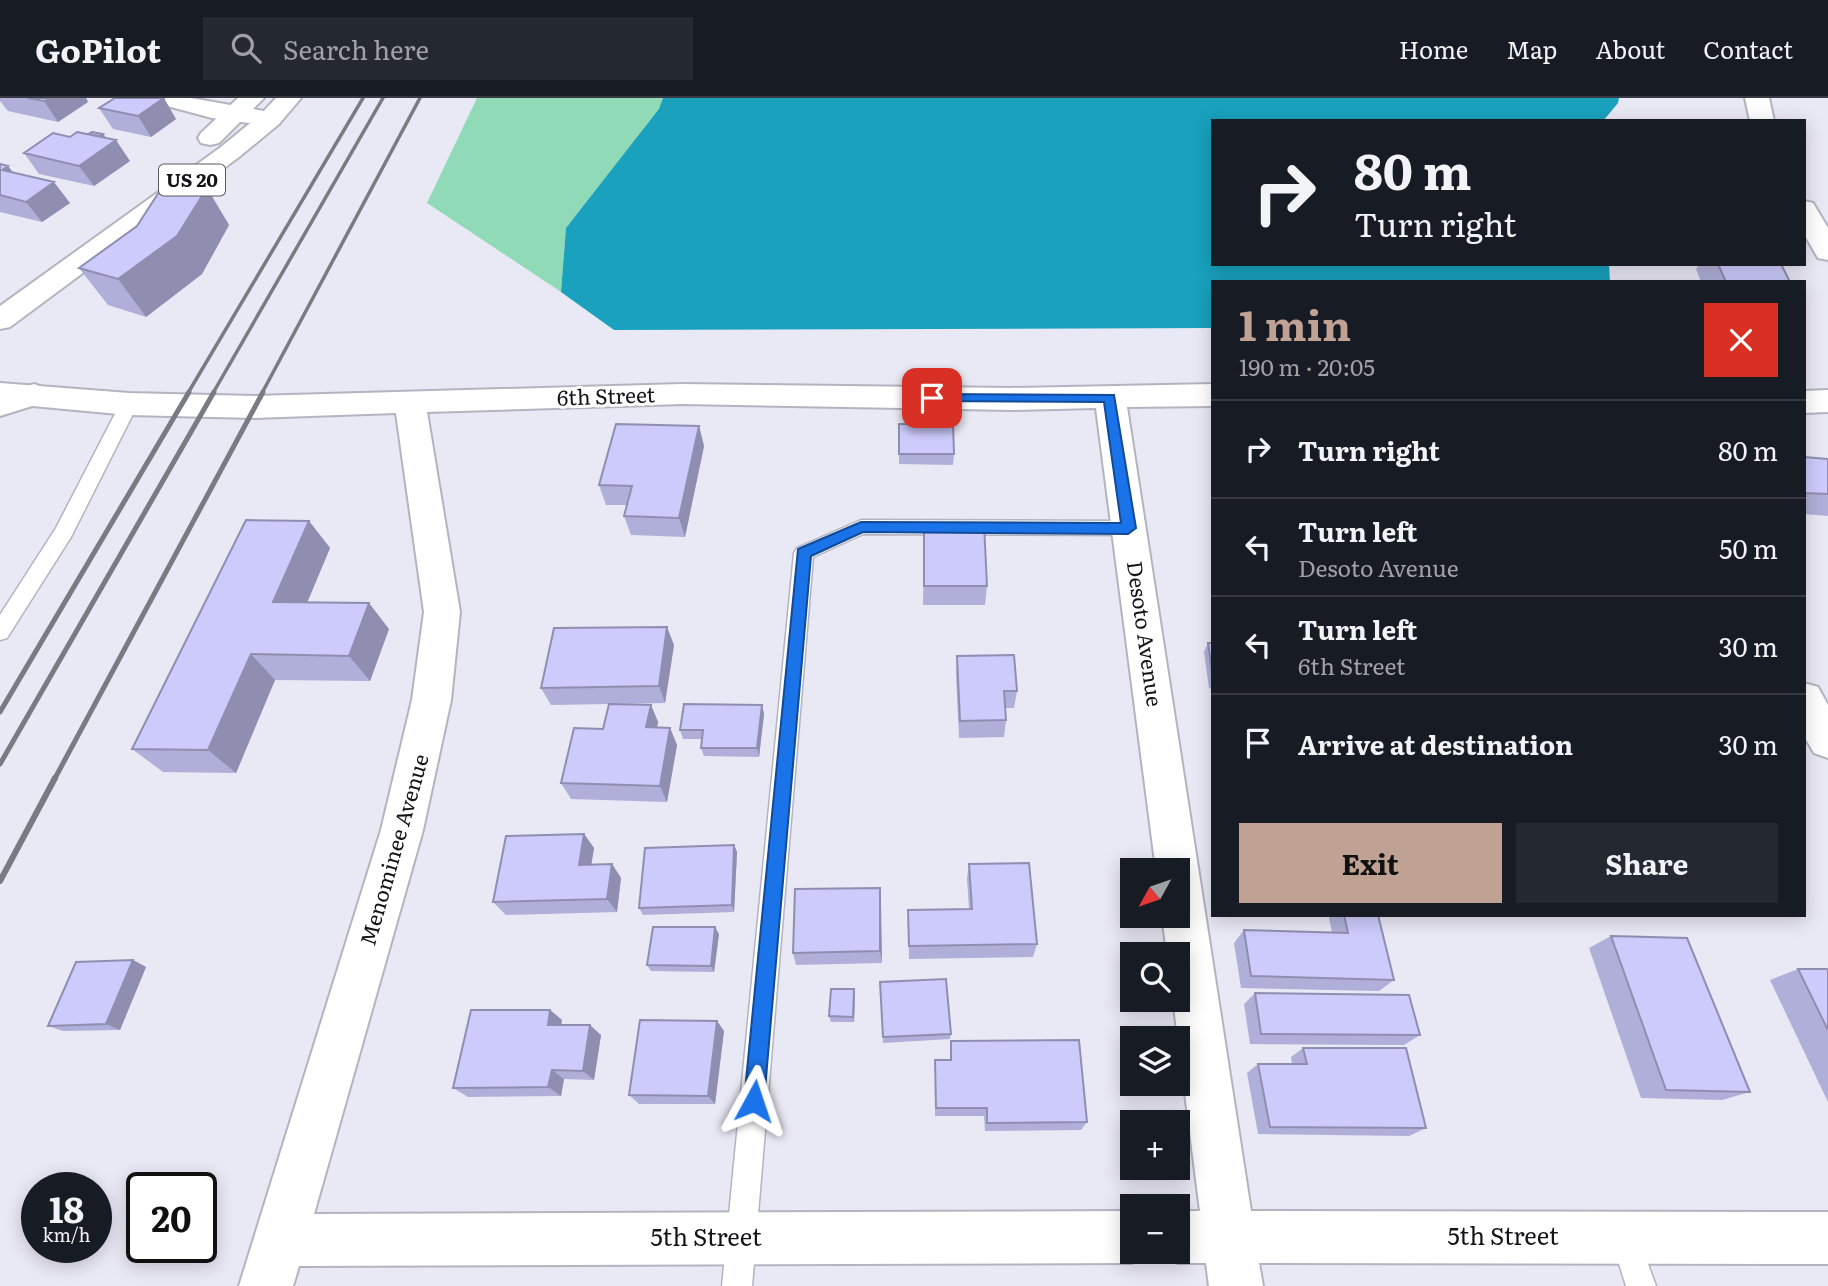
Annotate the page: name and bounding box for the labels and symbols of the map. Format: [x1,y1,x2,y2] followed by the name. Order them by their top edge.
[159,164,225,195] road number: US 20
[902,368,962,428] pin
[556,377,656,412] street label: 6th Street
[1121,559,1172,709] street label: Desoto Avenue
[350,750,435,949] street label: Menominee Avenue
[1120,858,1190,928] north arrow
[717,1064,791,1138] position arrow
[126,1172,217,1263] speed limit sign: 20
[1447,1217,1559,1252] street label: 5th Street
[650,1218,762,1253] street label: 5th Street

